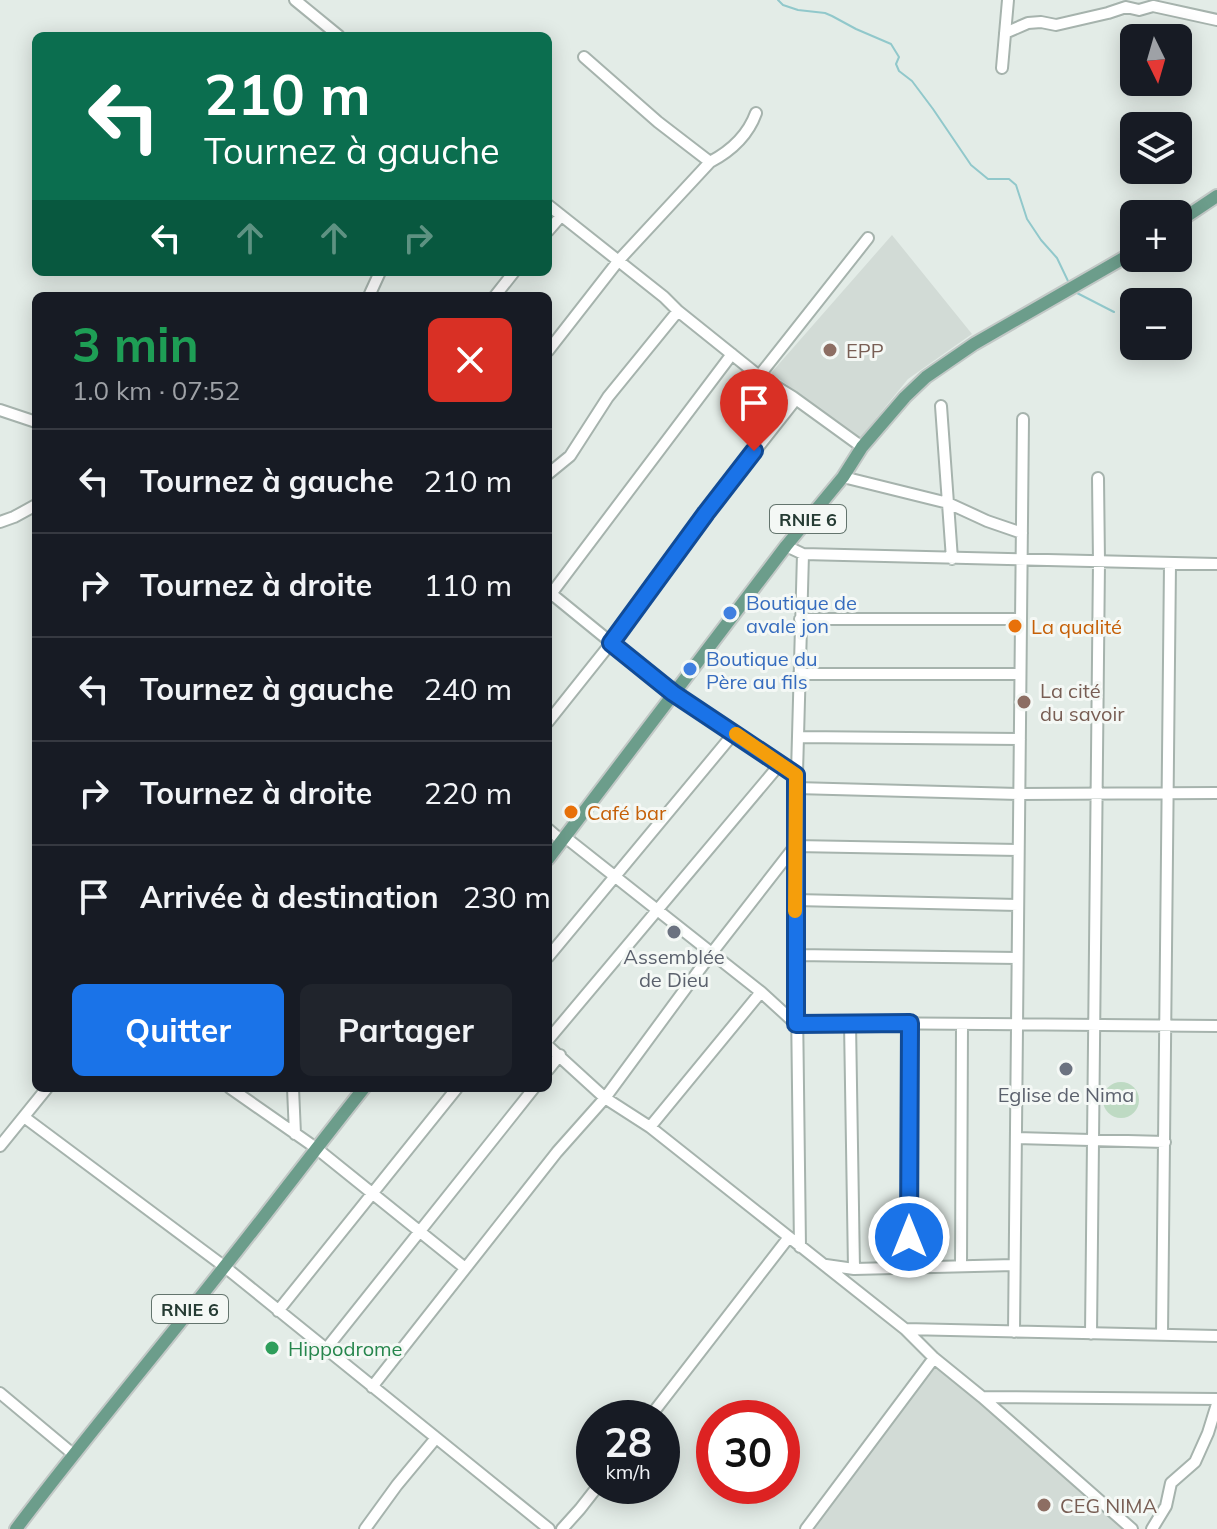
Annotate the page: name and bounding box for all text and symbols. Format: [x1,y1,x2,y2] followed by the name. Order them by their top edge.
[1120,24,1192,96] north arrow
[1120,24,1192,360] map controls
[204,59,371,129] text: 210 m
[72,64,176,168] icon: left
[1120,112,1192,184] button: layers
[204,128,500,173] text: Tournez à gauche
[1120,200,1192,272] button: +
[144,216,188,260] icon: left
[228,216,272,260] icon: ahead
[312,216,356,260] icon: ahead
[396,216,440,260] icon: right
[1120,288,1192,360] button: −
[72,314,199,374] text: 3 min
[428,318,512,402] button: close
[846,338,884,363] place label: EPP
[821,341,839,359] marker: EPP
[720,369,788,451] pin
[72,374,240,407] text: 1.0 km · 07:52
[732,381,776,425] icon: arrive
[72,459,116,503] icon: left
[140,462,394,500] text: Tournez à gauche
[424,462,512,500] text: 210 m
[770,505,846,533] road number: RNIE 6
[72,563,116,607] icon: right
[140,566,372,604] text: Tournez à droite
[424,566,512,604] text: 110 m
[746,590,857,638] place label: Boutique de avale jon
[721,604,739,622] marker: Boutique de avale jon
[1031,614,1122,639] place label: La qualité
[1006,617,1024,635] marker: La qualité
[706,646,818,694] place label: Boutique du Père au fils
[681,660,699,678] marker: Boutique du Père au fils
[72,667,116,711] icon: left
[140,670,394,708] text: Tournez à gauche
[424,670,512,708] text: 240 m
[1040,678,1125,726] place label: La cité du savoir
[1015,693,1033,711] marker: La cité du savoir
[72,771,116,815] icon: right
[140,774,372,812] text: Tournez à droite
[424,774,512,812] text: 220 m
[587,800,667,825] place label: Café bar
[562,803,580,821] marker: Café bar
[72,875,116,919] icon: arrive
[140,878,439,916] text: Arrivée à destination
[463,878,551,916] text: 230 m
[665,923,683,941] marker: Assemblée de Dieu
[623,944,725,992] place label: Assemblée de Dieu
[72,984,284,1076] button: Quitter
[300,984,512,1076] button: Partager
[1057,1060,1075,1078] marker: Eglise de Nima
[998,1082,1134,1107] place label: Eglise de Nima
[867,1195,951,1279] position arrow
[152,1295,228,1323] road number: RNIE 6
[288,1336,403,1361] place label: Hippodrome
[263,1339,281,1357] marker: Hippodrome
[696,1400,800,1504] speed limit sign: 30
[604,1417,652,1467] text: 28
[605,1459,651,1484] text: km/h
[1060,1493,1157,1518] place label: CEG NIMA
[1035,1496,1053,1514] marker: CEG NIMA

